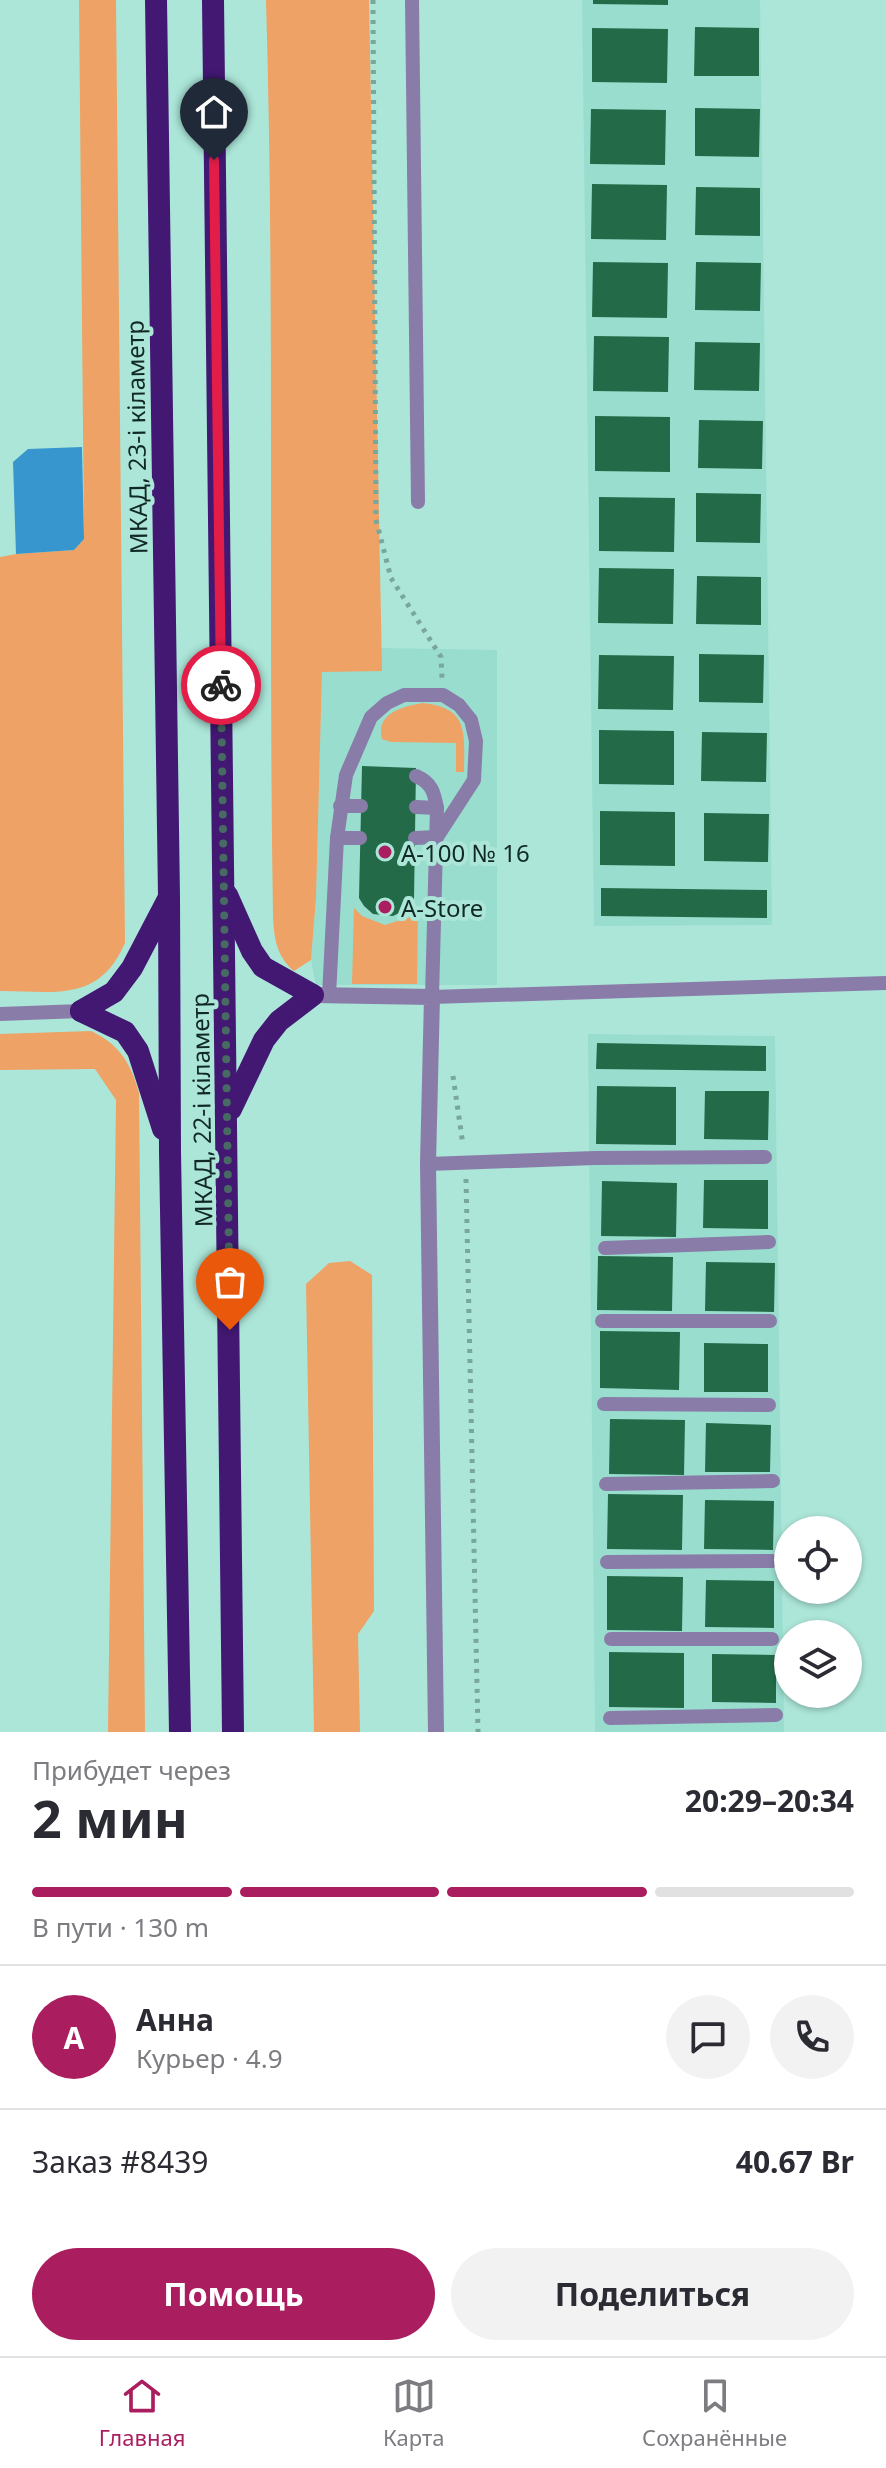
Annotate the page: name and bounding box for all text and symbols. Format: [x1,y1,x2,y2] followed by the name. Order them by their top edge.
[180,78,248,160] pin
[192,90,236,134] icon: home
[117,320,155,554] street label: МКАД, 23-і кіламетр
[181,645,261,725] courier
[199,663,243,707] icon: bike
[401,836,530,869] place label: А-100 № 16
[376,843,394,861] marker: А-100 № 16
[401,891,483,924] place label: A-Store
[376,898,394,916] marker: A-Store
[182,993,220,1227] street label: МКАД, 22-і кіламетр
[196,1248,264,1330] pin
[208,1260,252,1304] icon: bag
[774,1516,862,1708] map controls
[774,1516,862,1604] button: locate
[774,1620,862,1708] button: layers
[32,1752,231,1788] text: Прибудет через
[685,1780,854,1821] text: 20:29–20:34
[32,1782,188,1853] text: 2 мин
[32,1909,209,1945] text: В пути · 130 m
[666,1995,750,2079] button: chat
[770,1995,854,2079] button: phone
[136,1999,214,2040] text: Анна
[64,2017,84,2058] text: А
[136,2040,283,2076] text: Курьер · 4.9
[32,2141,208,2182] text: Заказ #8439
[736,2141,854,2182] text: 40.67 Br
[32,2248,435,2340] button: Помощь
[451,2248,854,2340] button: Поделиться
[99,2374,185,2452] tab: Главная
[383,2374,444,2452] tab: Карта
[642,2374,787,2452] tab: Сохранённые

